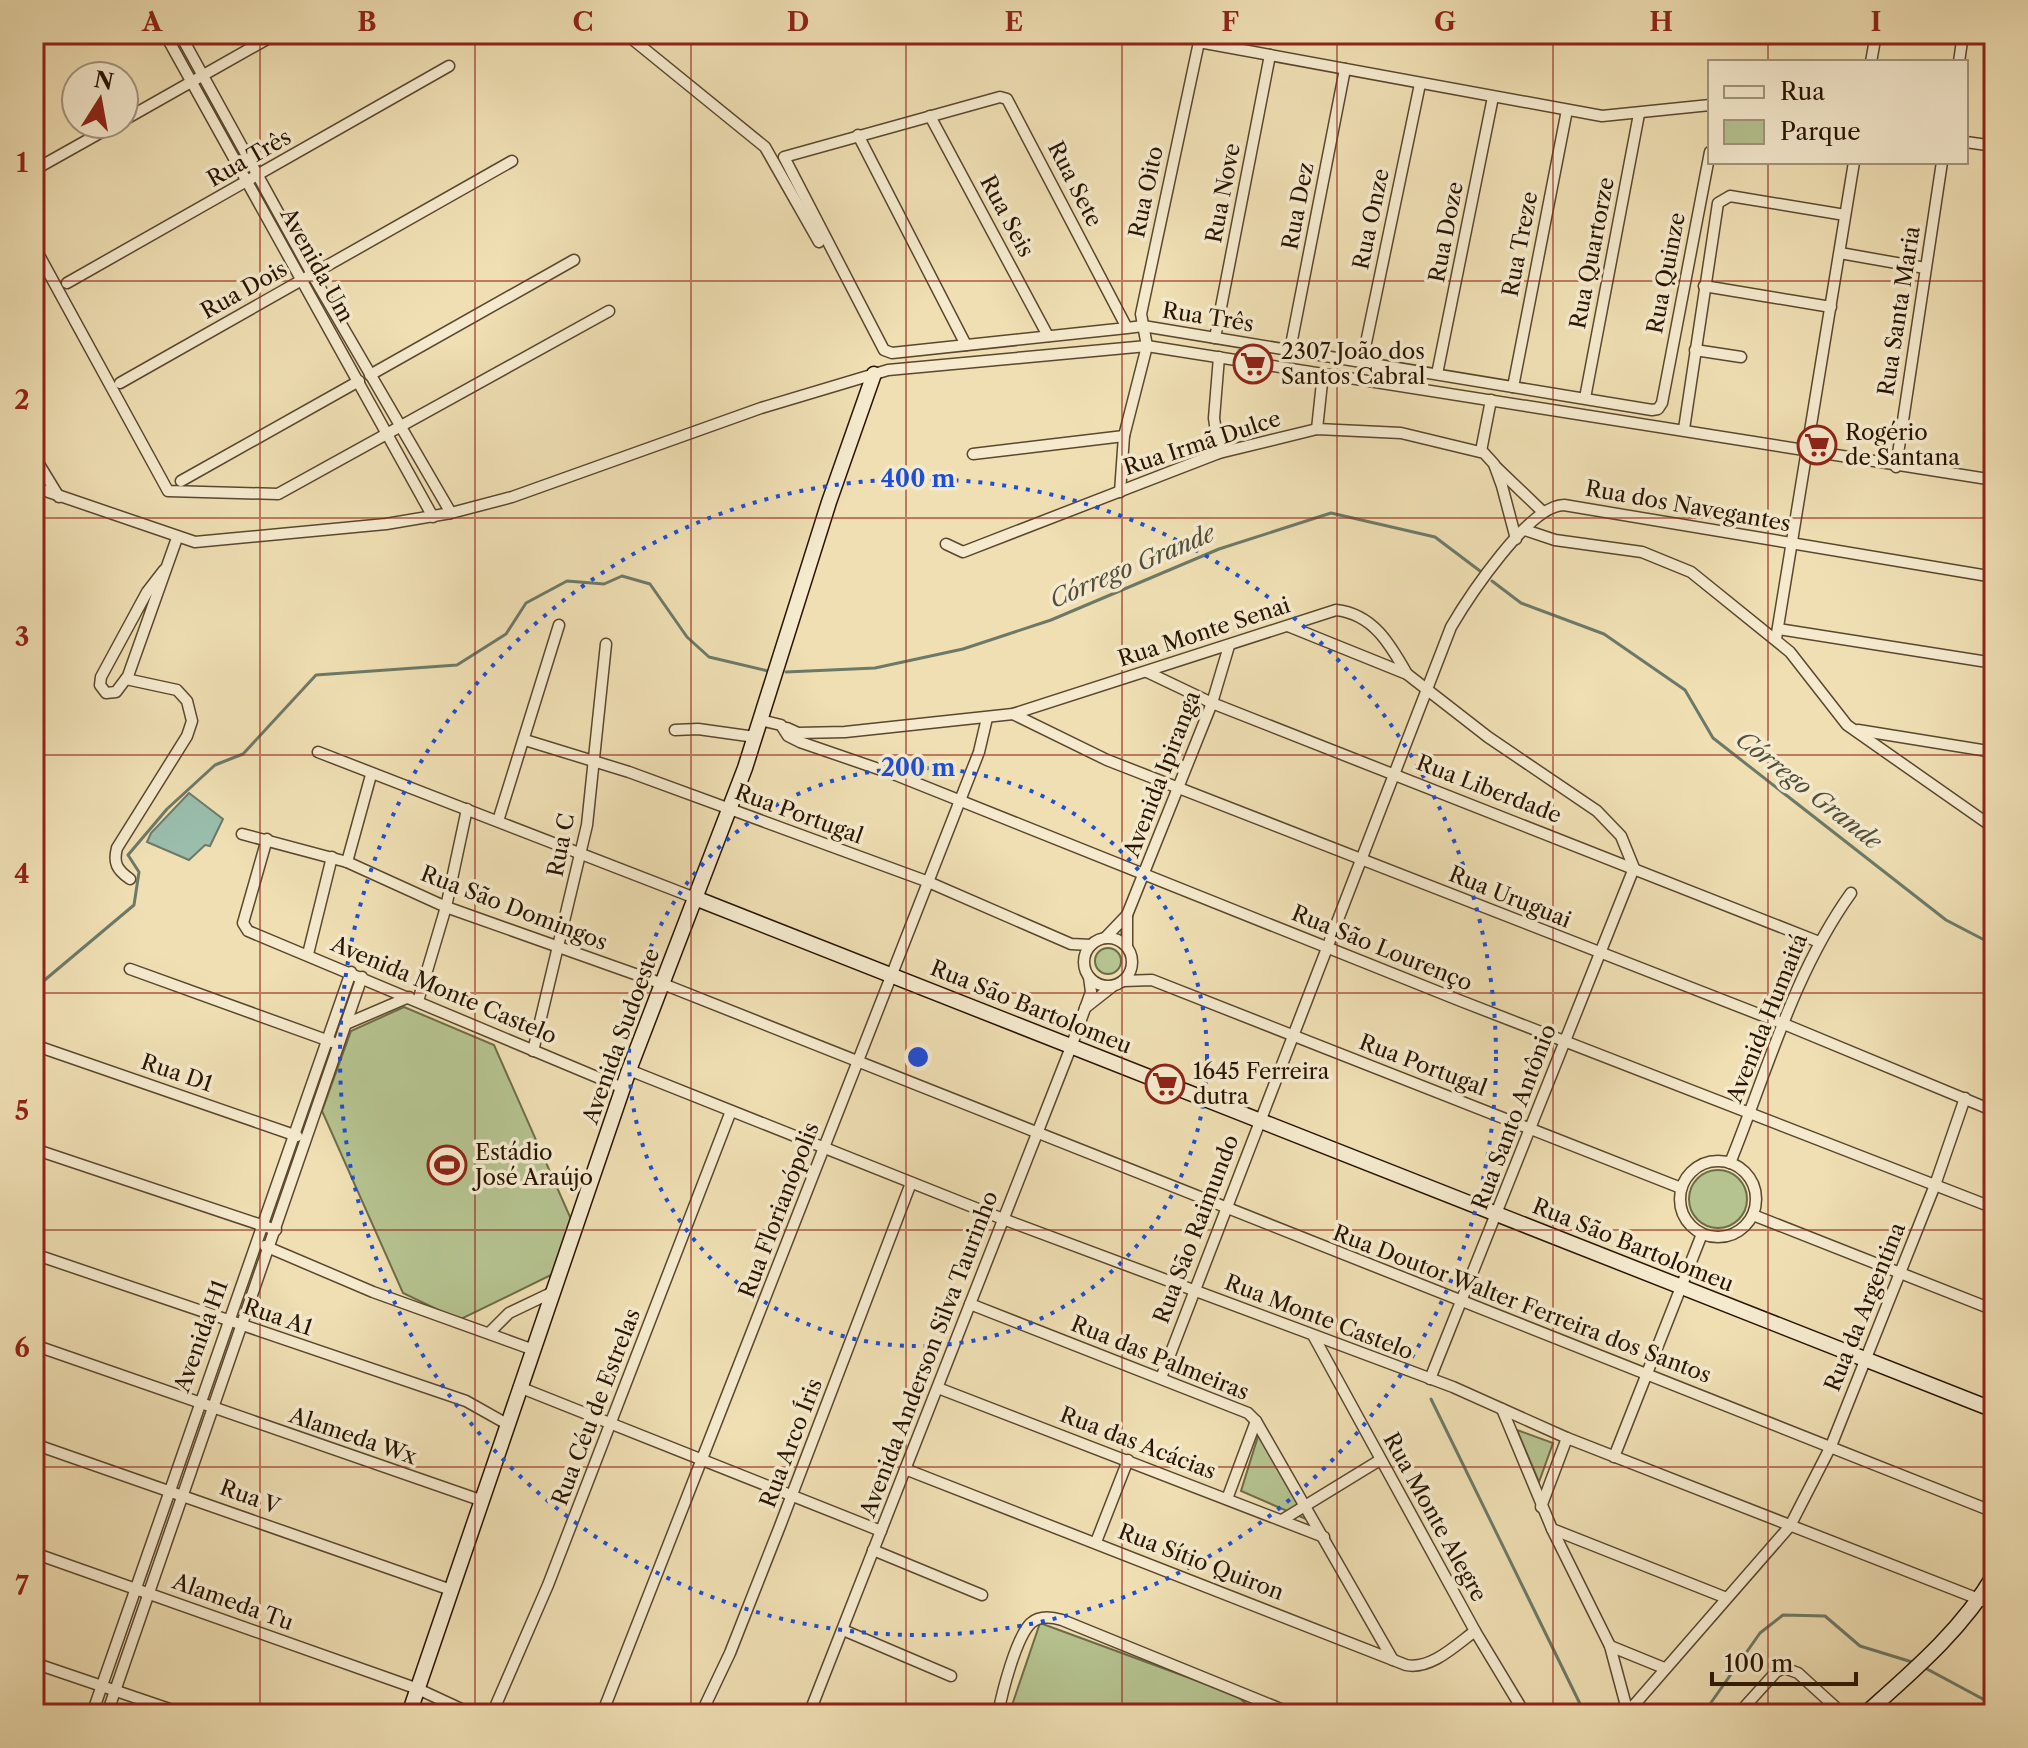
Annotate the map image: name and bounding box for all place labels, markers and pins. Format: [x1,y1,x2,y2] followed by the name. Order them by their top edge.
[1281,338,1426,390] place label: 2307 João dos Santos Cabral
[1232,343,1274,385] supermarket icon: 2307 João dos Santos Cabral
[1845,419,1960,471] place label: Rogério de Santana
[1796,424,1838,466] supermarket icon: Rogério de Santana
[904,1043,932,1071] centre of rings
[1193,1058,1330,1110] place label: 1645 Ferreira dutra
[1144,1063,1186,1105] supermarket icon: 1645 Ferreira dutra
[472,1139,593,1191] place label: Estádio José Araújo
[426,1144,468,1186] sports icon: Estádio José Araújo

